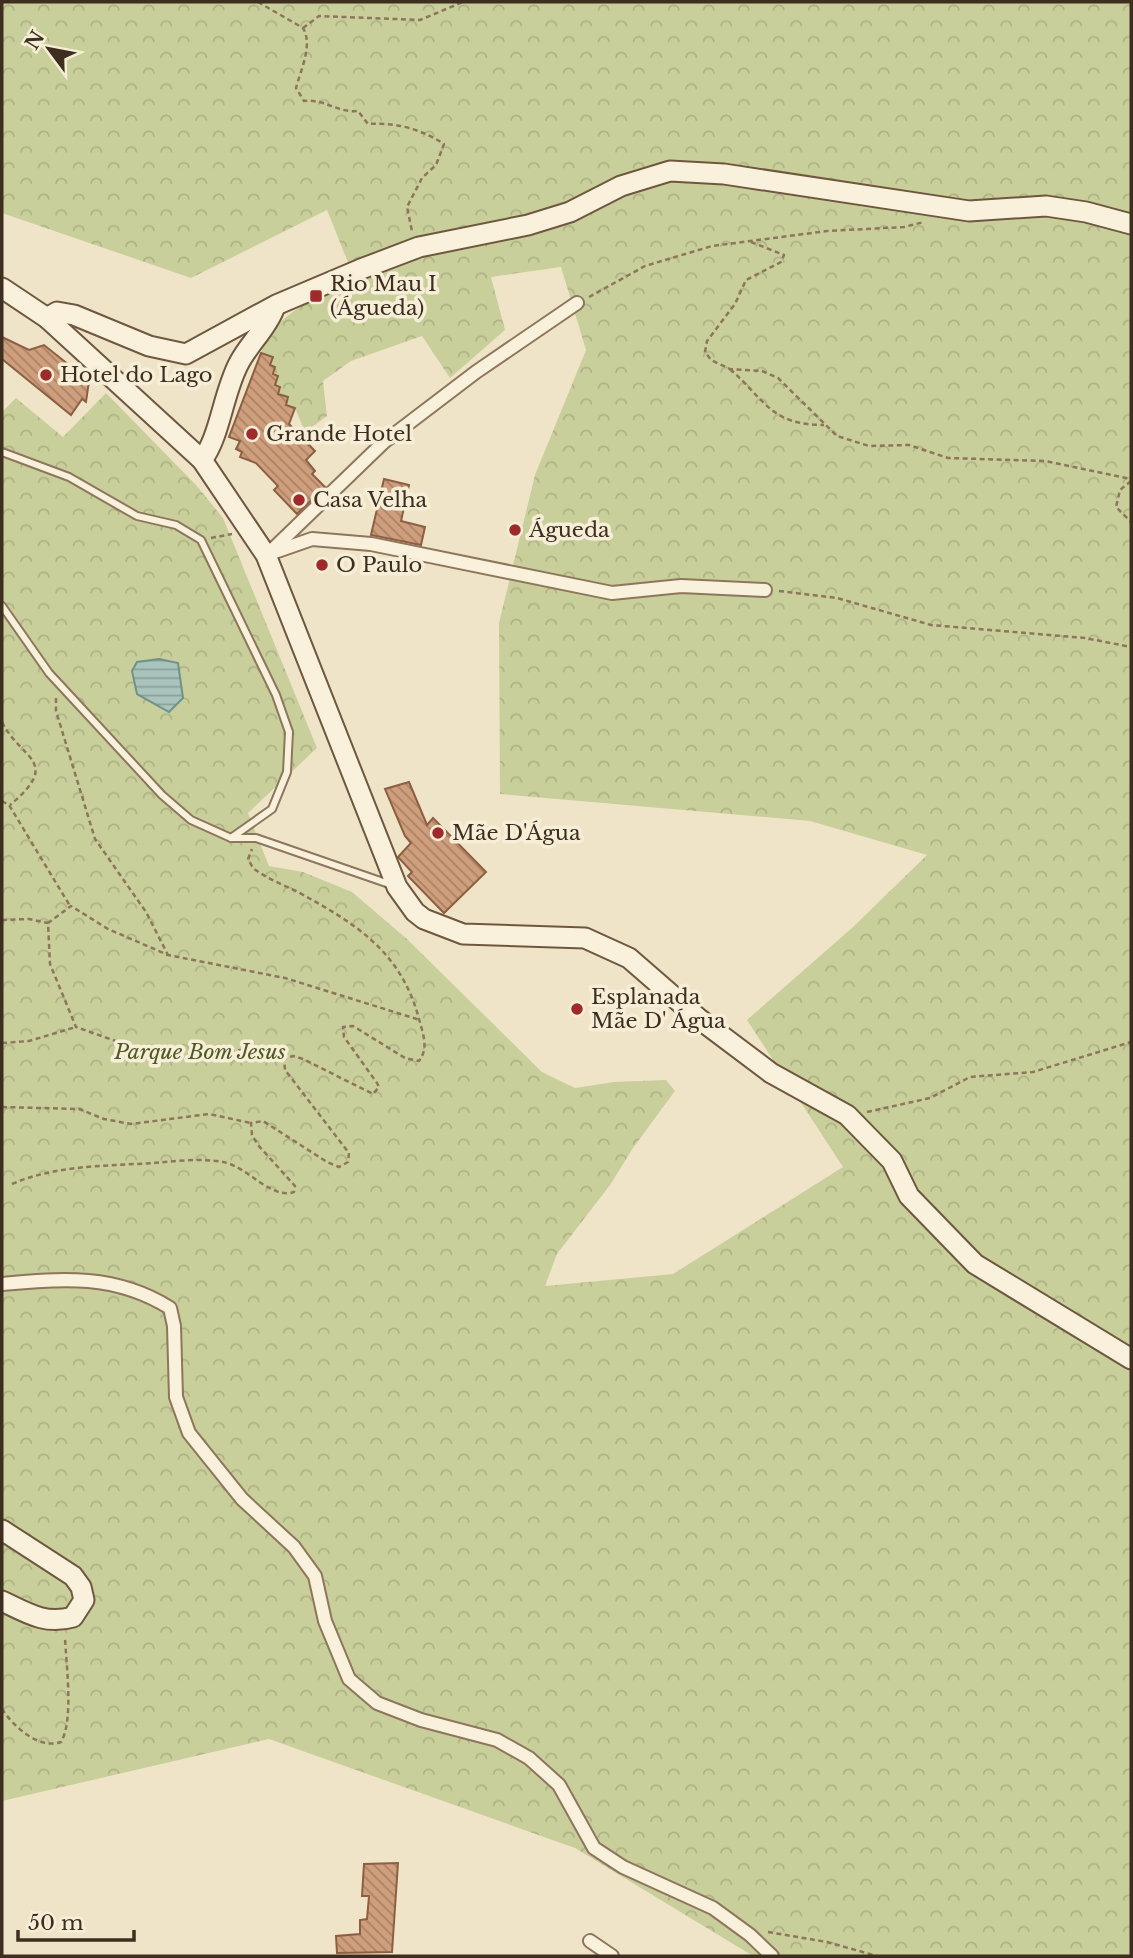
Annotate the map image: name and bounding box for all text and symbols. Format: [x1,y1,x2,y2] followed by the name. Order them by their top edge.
[14,14,84,84] north arrow
[21,26,50,54] text: N
[330,271,437,321] place label: Rio Mau I (Águeda)
[308,288,324,304] marker: Rio Mau I (Águeda)
[60,362,212,388] place label: Hotel do Lago
[38,367,54,383] marker: Hotel do Lago
[266,421,412,447] place label: Grande Hotel
[244,426,260,442] marker: Grande Hotel
[313,487,428,513] place label: Casa Velha
[291,492,307,508] marker: Casa Velha
[528,517,610,543] place label: Águeda
[507,522,523,538] marker: Águeda
[336,552,422,578] place label: O Paulo
[314,557,330,573] marker: O Paulo
[452,820,581,846] place label: Mãe D'Água
[430,825,446,841] marker: Mãe D'Água
[591,984,726,1034] place label: Esplanada Mãe D' Água
[569,1001,585,1017] marker: Esplanada Mãe D' Água
[113,1039,286,1065] park label: Parque Bom Jesus
[18,1898,133,1942] scale bar
[28,1910,84,1936] text: 50 m

